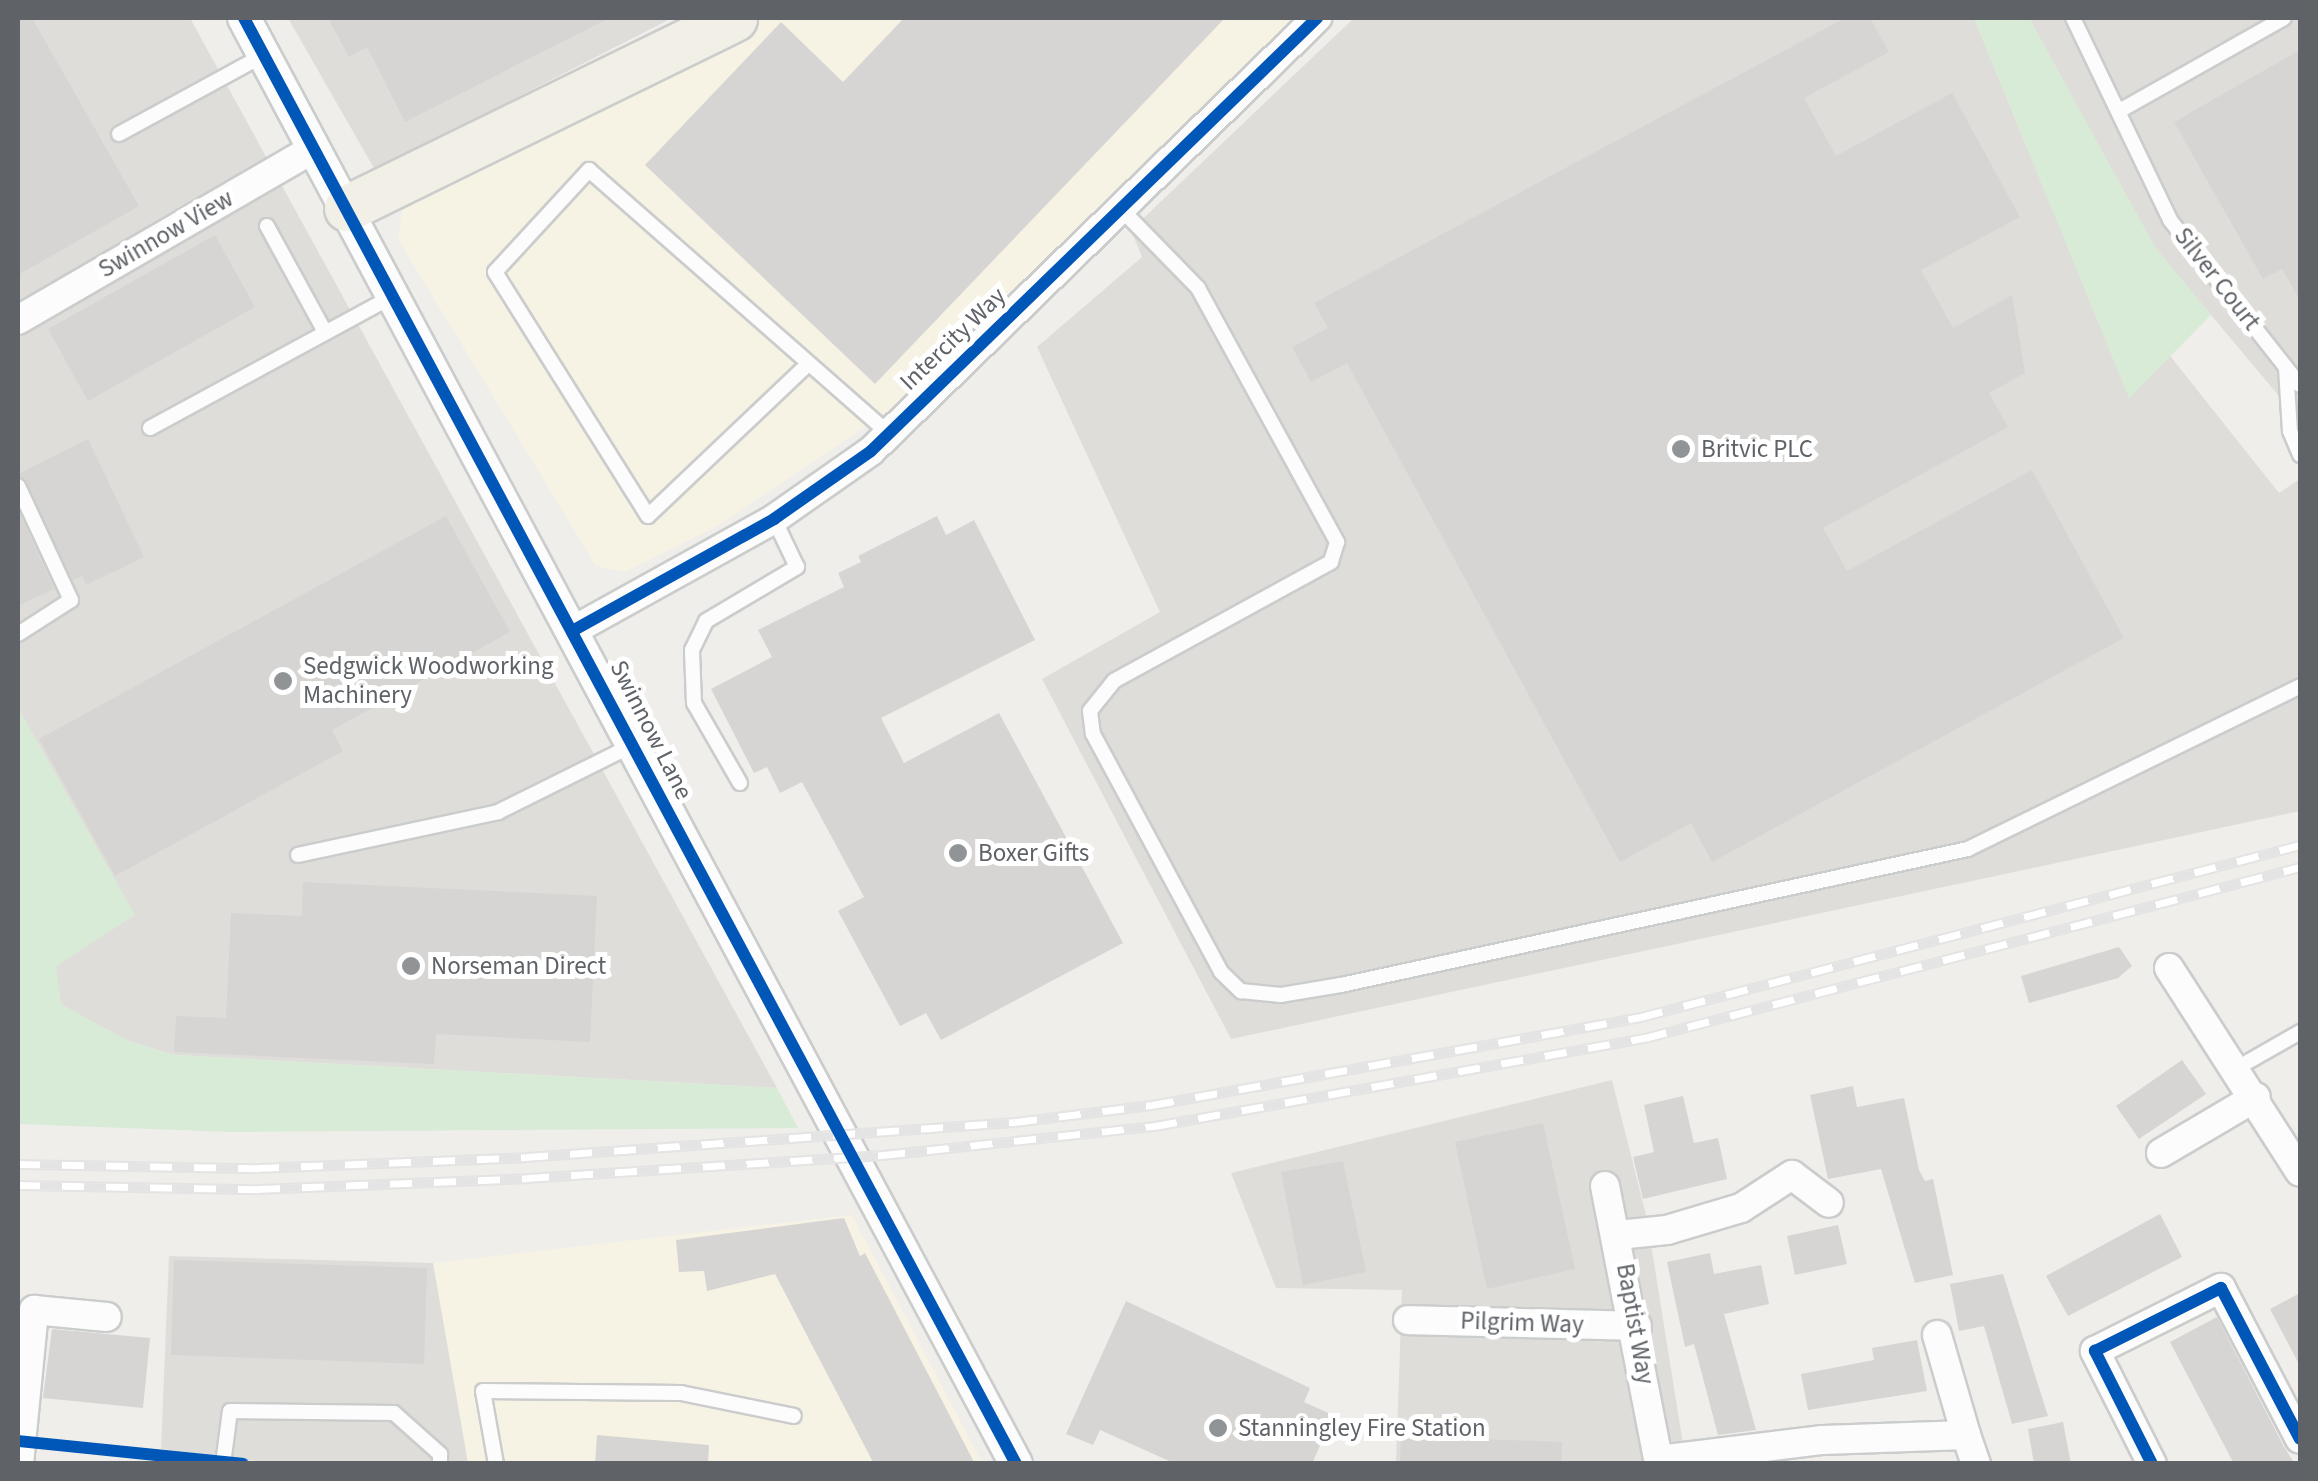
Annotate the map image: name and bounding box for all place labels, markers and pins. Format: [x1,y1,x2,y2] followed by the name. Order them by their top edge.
[1701,434,1813,464] place label: Britvic PLC
[1670,438,1692,460] marker: Britvic PLC
[303,652,554,711] place label: Sedgwick Woodworking Machinery
[272,670,294,692] marker: Sedgwick Woodworking Machinery
[978,838,1089,868] place label: Boxer Gifts
[947,842,969,864] marker: Boxer Gifts
[431,951,606,981] place label: Norseman Direct
[400,955,422,977] marker: Norseman Direct
[1238,1413,1486,1443] place label: Stanningley Fire Station
[1207,1417,1229,1439] marker: Stanningley Fire Station

